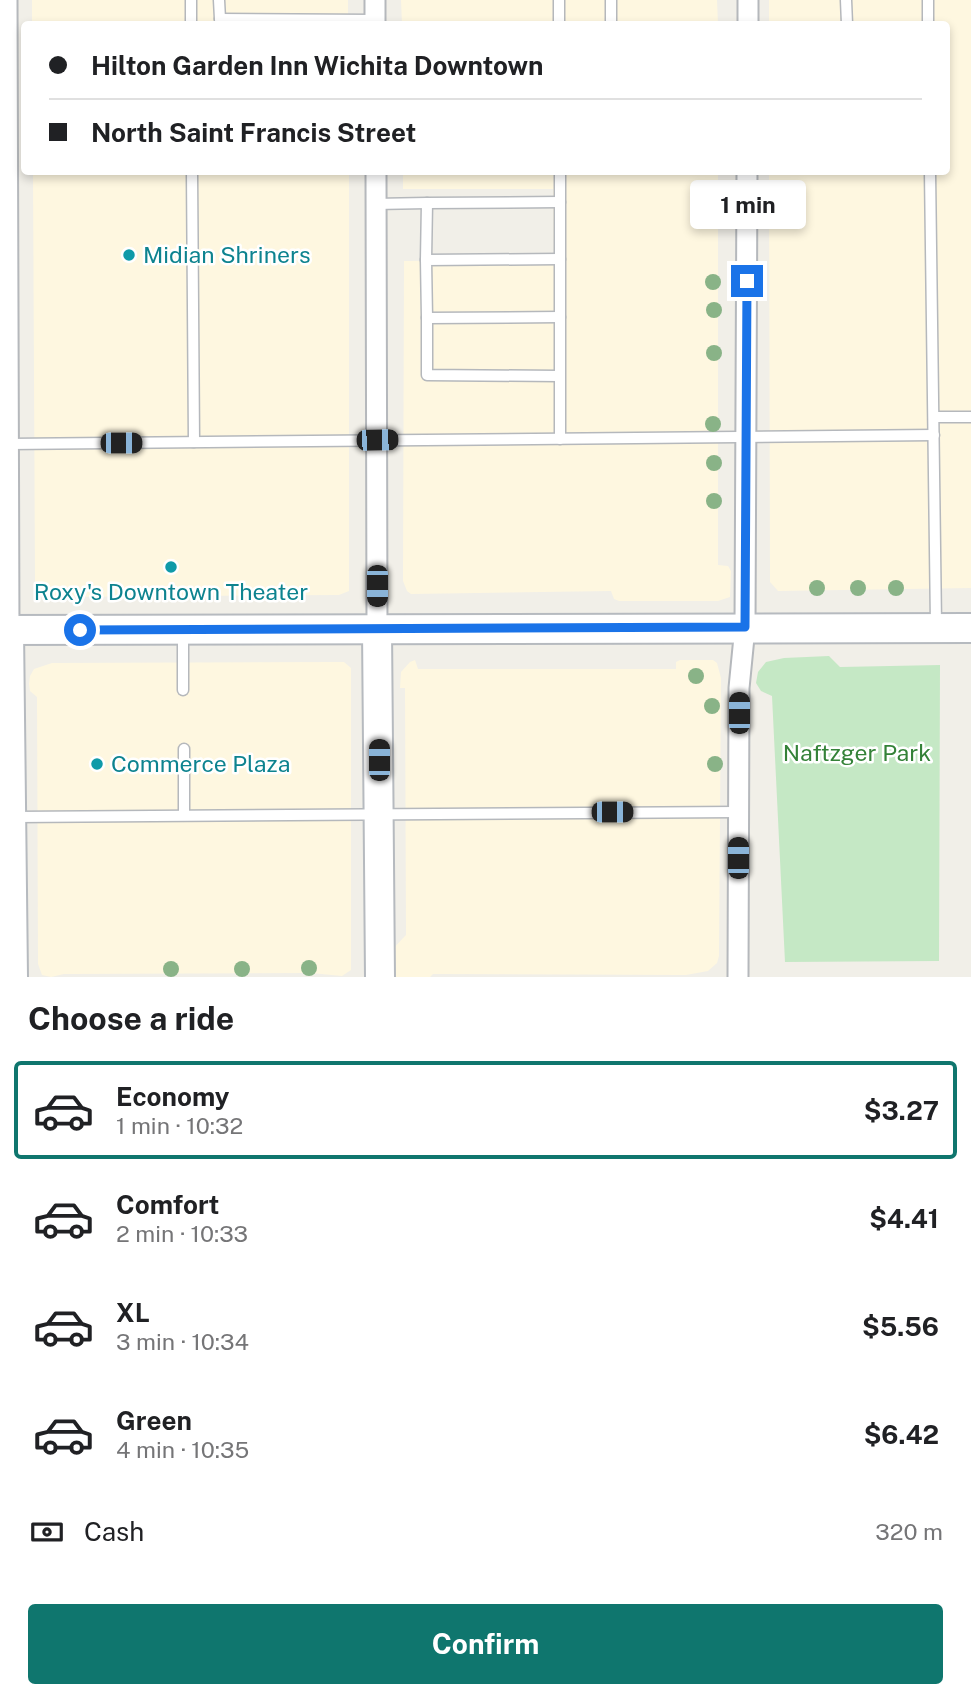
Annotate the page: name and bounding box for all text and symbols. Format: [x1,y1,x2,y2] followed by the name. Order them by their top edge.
[91,50,543,81] text: Hilton Garden Inn Wichita Downtown
[91,117,416,148] text: North Saint Francis Street
[689,180,805,229] callout: 1 min
[720,191,776,218] text: 1 min
[143,241,311,268] place label: Midian Shriners
[121,247,137,263] marker: Midian Shriners
[731,265,763,297] route end
[356,429,399,451] car
[101,433,143,454] car
[163,559,179,575] marker: Roxy's Downtown Theater
[367,565,388,607] car
[34,578,308,605] place label: Roxy's Downtown Theater
[64,614,96,646] route start
[729,692,750,734] car
[369,739,390,781] car
[783,739,931,766] park label: Naftzger Park
[111,750,290,777] place label: Commerce Plaza
[89,756,105,772] marker: Commerce Plaza
[592,802,634,823] car
[728,837,749,879] car
[28,1000,234,1037] text: Choose a ride
[32,1079,95,1142] icon: car
[116,1081,229,1112] text: Economy
[864,1095,939,1126] text: $3.27
[116,1112,243,1139] text: 1 min · 10:32
[32,1187,95,1250] icon: car
[116,1189,219,1220] text: Comfort
[869,1203,939,1234] text: $4.41
[116,1220,248,1247] text: 2 min · 10:33
[32,1295,95,1358] icon: car
[116,1297,150,1328] text: XL
[862,1311,939,1342] text: $5.56
[116,1328,249,1355] text: 3 min · 10:34
[32,1403,95,1466] icon: car
[116,1405,192,1436] text: Green
[864,1419,939,1450] text: $6.42
[116,1436,249,1463] text: 4 min · 10:35
[28,1513,66,1551] icon: cash
[84,1516,144,1547] text: Cash
[875,1518,943,1545] text: 320 m
[28,1604,943,1684] button: Confirm

